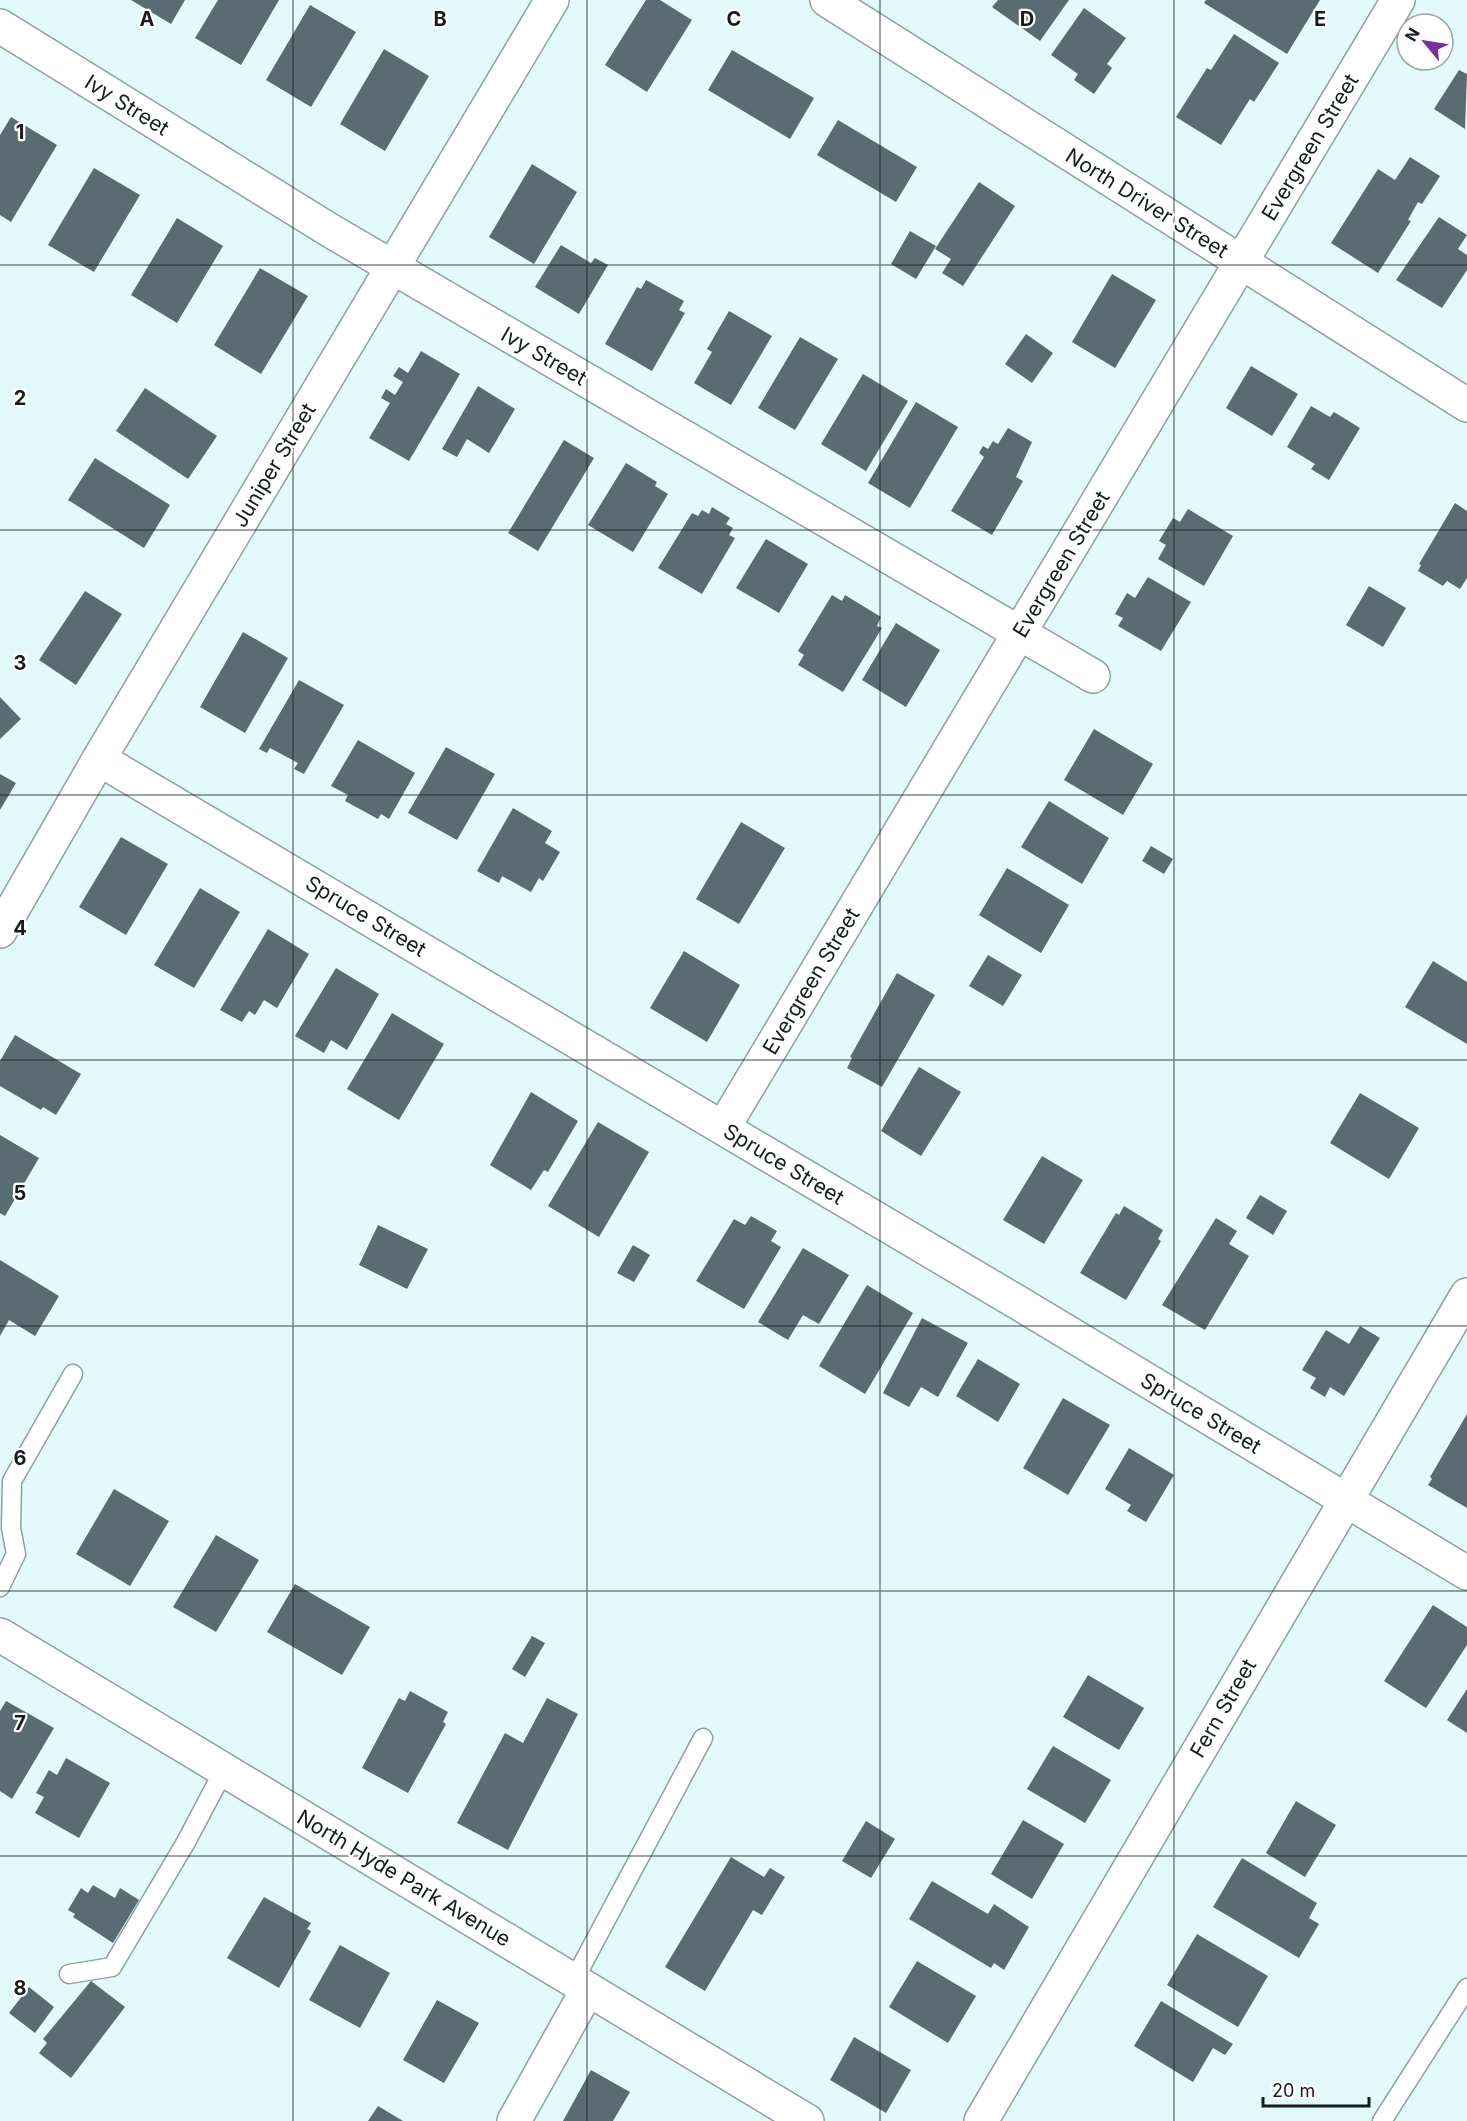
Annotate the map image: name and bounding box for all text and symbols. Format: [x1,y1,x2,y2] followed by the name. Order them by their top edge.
[140,7,155,31] text: A
[433,7,447,31] text: B
[727,7,741,31] text: C
[1020,7,1034,31] text: D
[1314,7,1326,31] text: E
[1395,12,1455,72] north arrow
[1400,24,1424,45] text: N
[80,69,174,141] street label: Ivy Street
[1256,69,1364,225] street label: Evergreen Street
[16,120,24,144] text: 1
[1061,143,1233,263] street label: North Driver Street
[497,322,591,391] street label: Ivy Street
[14,386,26,410] text: 2
[227,398,321,531] street label: Juniper Street
[1007,486,1115,642] street label: Evergreen Street
[14,651,26,675] text: 3
[301,870,431,962] street label: Spruce Street
[757,903,865,1059] street label: Evergreen Street
[13,916,27,940] text: 4
[719,1118,849,1210] street label: Spruce Street
[14,1181,26,1205] text: 5
[1136,1367,1266,1459] street label: Spruce Street
[14,1446,27,1470] text: 6
[1185,1654,1261,1762] street label: Fern Street
[14,1711,26,1735] text: 7
[293,1804,515,1952] street label: North Hyde Park Avenue
[13,1976,27,2000] text: 8
[1263,2070,1370,2108] scale bar
[1272,2080,1315,2101] text: 20 m

